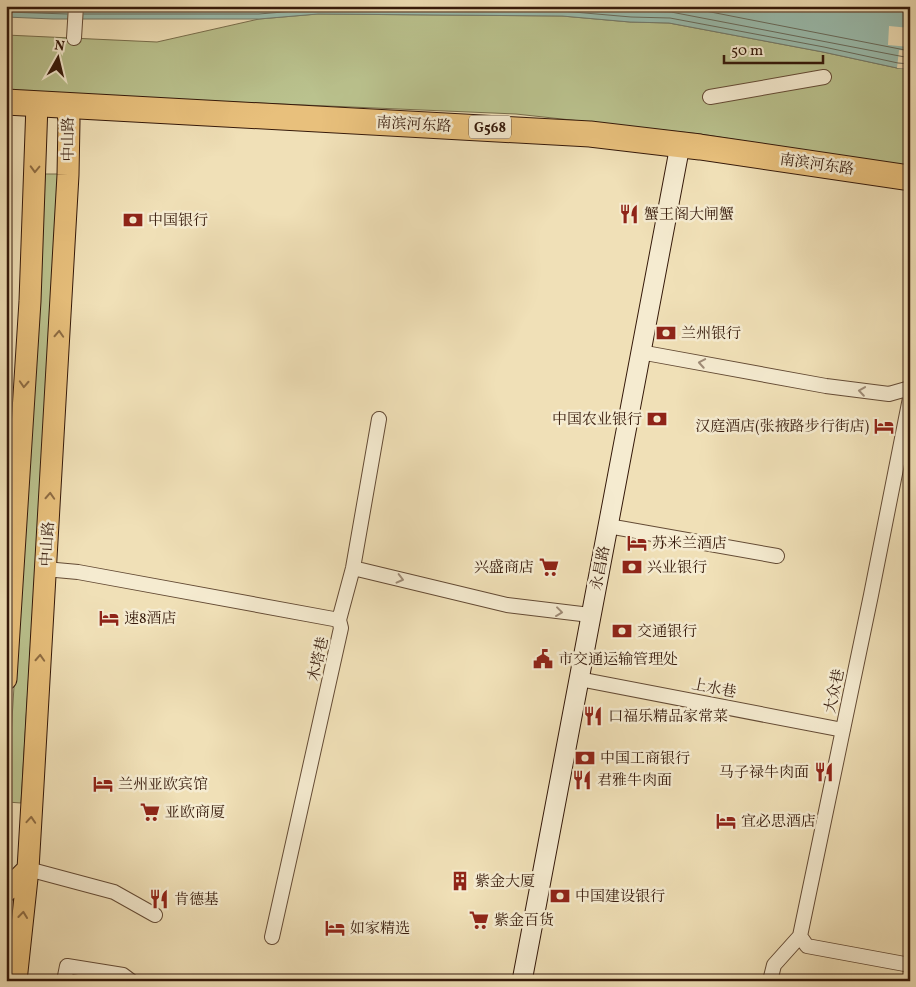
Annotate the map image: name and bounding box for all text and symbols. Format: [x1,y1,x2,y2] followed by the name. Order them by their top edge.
[32,32,82,82] north arrow
[724,32,822,64] scale bar
[53,36,66,57] text: N
[731,41,763,62] text: 50 m
[376,113,452,138] street label: 南滨河东路
[469,115,511,138] road number: G568
[59,116,80,162] street label: 中山路
[778,150,855,181] street label: 南滨河东路
[30,166,40,174] one-way arrow
[618,203,640,225] restaurant icon: 蟹王阁大闸蟹
[644,205,734,226] place label: 蟹王阁大闸蟹
[122,209,144,231] bank icon: 中国银行
[148,211,208,232] place label: 中国银行
[655,322,677,344] bank icon: 兰州银行
[681,324,741,345] place label: 兰州银行
[53,329,64,337] one-way arrow
[698,359,706,369] one-way arrow
[19,380,30,388] one-way arrow
[858,386,866,396] one-way arrow
[646,408,668,430] bank icon: 中国农业银行
[552,410,642,431] place label: 中国农业银行
[873,415,895,437] hotel icon: 汉庭酒店(张掖路步行街店)
[695,417,869,438] place label: 汉庭酒店(张掖路步行街店)
[44,492,55,500] one-way arrow
[37,521,60,567] street label: 中山路
[626,532,648,554] hotel icon: 苏米兰酒店
[652,534,727,555] place label: 苏米兰酒店
[587,544,616,592] street label: 永昌路
[538,556,560,578] supermarket icon: 兴盛商店
[621,556,643,578] bank icon: 兴业银行
[474,558,534,579] place label: 兴盛商店
[647,558,707,579] place label: 兴业银行
[395,573,404,584] one-way arrow
[555,606,563,617] one-way arrow
[98,607,120,629] hotel icon: 速8酒店
[124,609,177,630] place label: 速8酒店
[611,620,633,642] bank icon: 交通银行
[637,622,697,643] place label: 交通银行
[304,635,335,684] street label: 木塔巷
[532,648,554,670] public building icon: 市交通运输管理处
[558,650,678,671] place label: 市交通运输管理处
[35,654,46,662] one-way arrow
[821,667,850,716] street label: 大众巷
[690,675,738,704] street label: 上水巷
[582,705,604,727] restaurant icon: 口福乐精品家常菜
[608,707,728,728] place label: 口福乐精品家常菜
[574,747,596,769] bank icon: 中国工商银行
[600,749,690,770] place label: 中国工商银行
[813,761,835,783] restaurant icon: 马子禄牛肉面
[719,763,809,784] place label: 马子禄牛肉面
[571,769,593,791] restaurant icon: 君雅牛肉面
[597,771,672,792] place label: 君雅牛肉面
[92,773,114,795] hotel icon: 兰州亚欧宾馆
[118,775,208,796] place label: 兰州亚欧宾馆
[139,801,161,823] supermarket icon: 亚欧商厦
[165,803,225,824] place label: 亚欧商厦
[715,810,737,832] hotel icon: 宜必思酒店
[741,812,816,833] place label: 宜必思酒店
[25,816,36,824] one-way arrow
[449,870,471,892] building icon: 紫金大厦
[475,872,535,893] place label: 紫金大厦
[549,885,571,907] bank icon: 中国建设银行
[575,887,665,908] place label: 中国建设银行
[148,888,170,910] restaurant icon: 肯德基
[174,890,219,911] place label: 肯德基
[468,909,490,931] supermarket icon: 紫金百货
[17,911,28,919] one-way arrow
[494,911,554,932] place label: 紫金百货
[324,917,346,939] hotel icon: 如家精选
[350,919,410,940] place label: 如家精选

